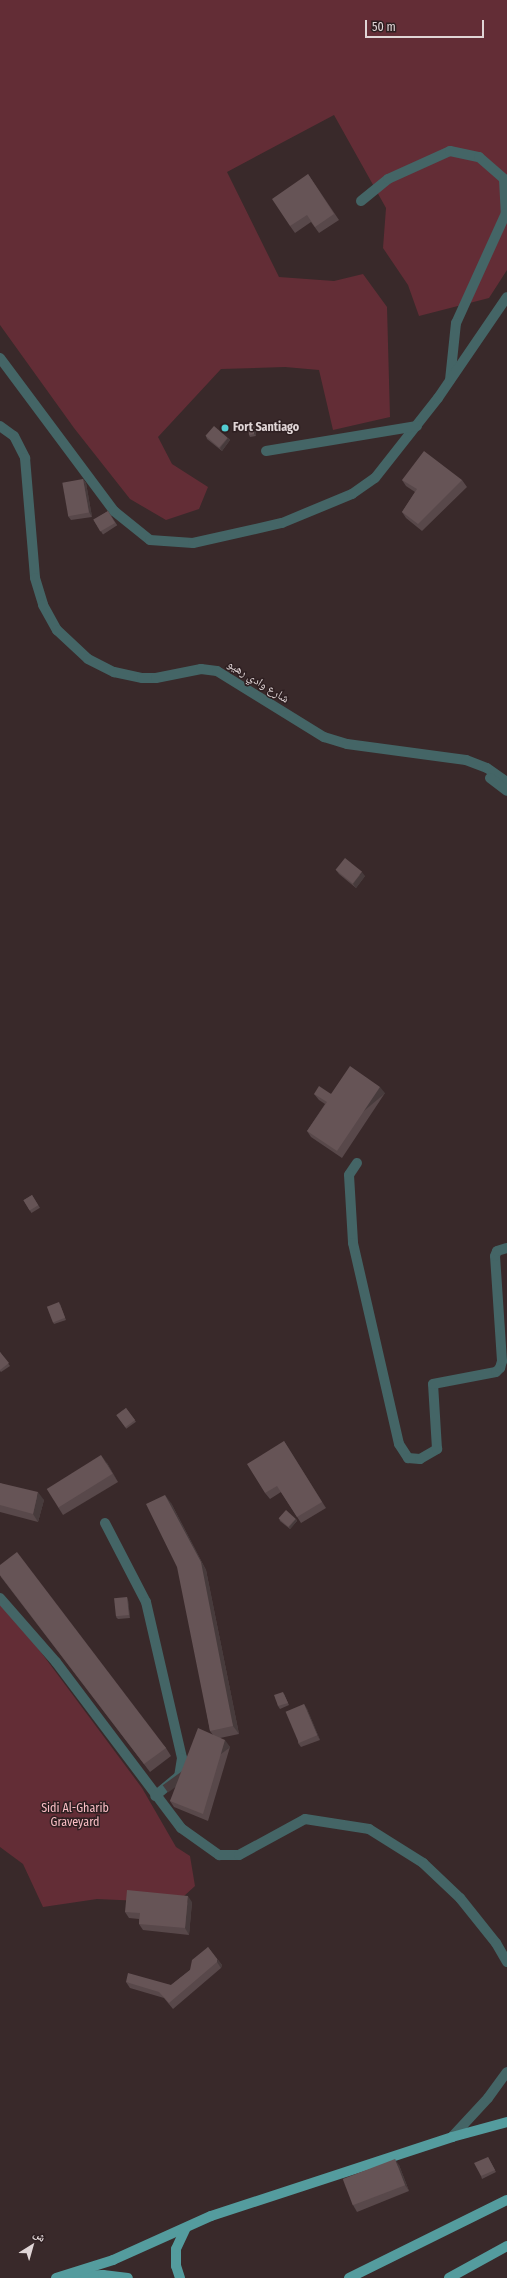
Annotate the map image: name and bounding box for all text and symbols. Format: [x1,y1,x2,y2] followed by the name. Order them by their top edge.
[367,12,486,38] scale bar
[372,20,396,34] text: 50 m
[233,421,299,435] place label: Fort Santiago
[220,423,230,433] marker: Fort Santiago
[225,657,291,707] street label: شارع وادي رهيو
[41,1802,109,1830] park label: Sidi Al-Gharib Graveyard
[12,2226,52,2266] north arrow
[31,2227,48,2245] text: ش

